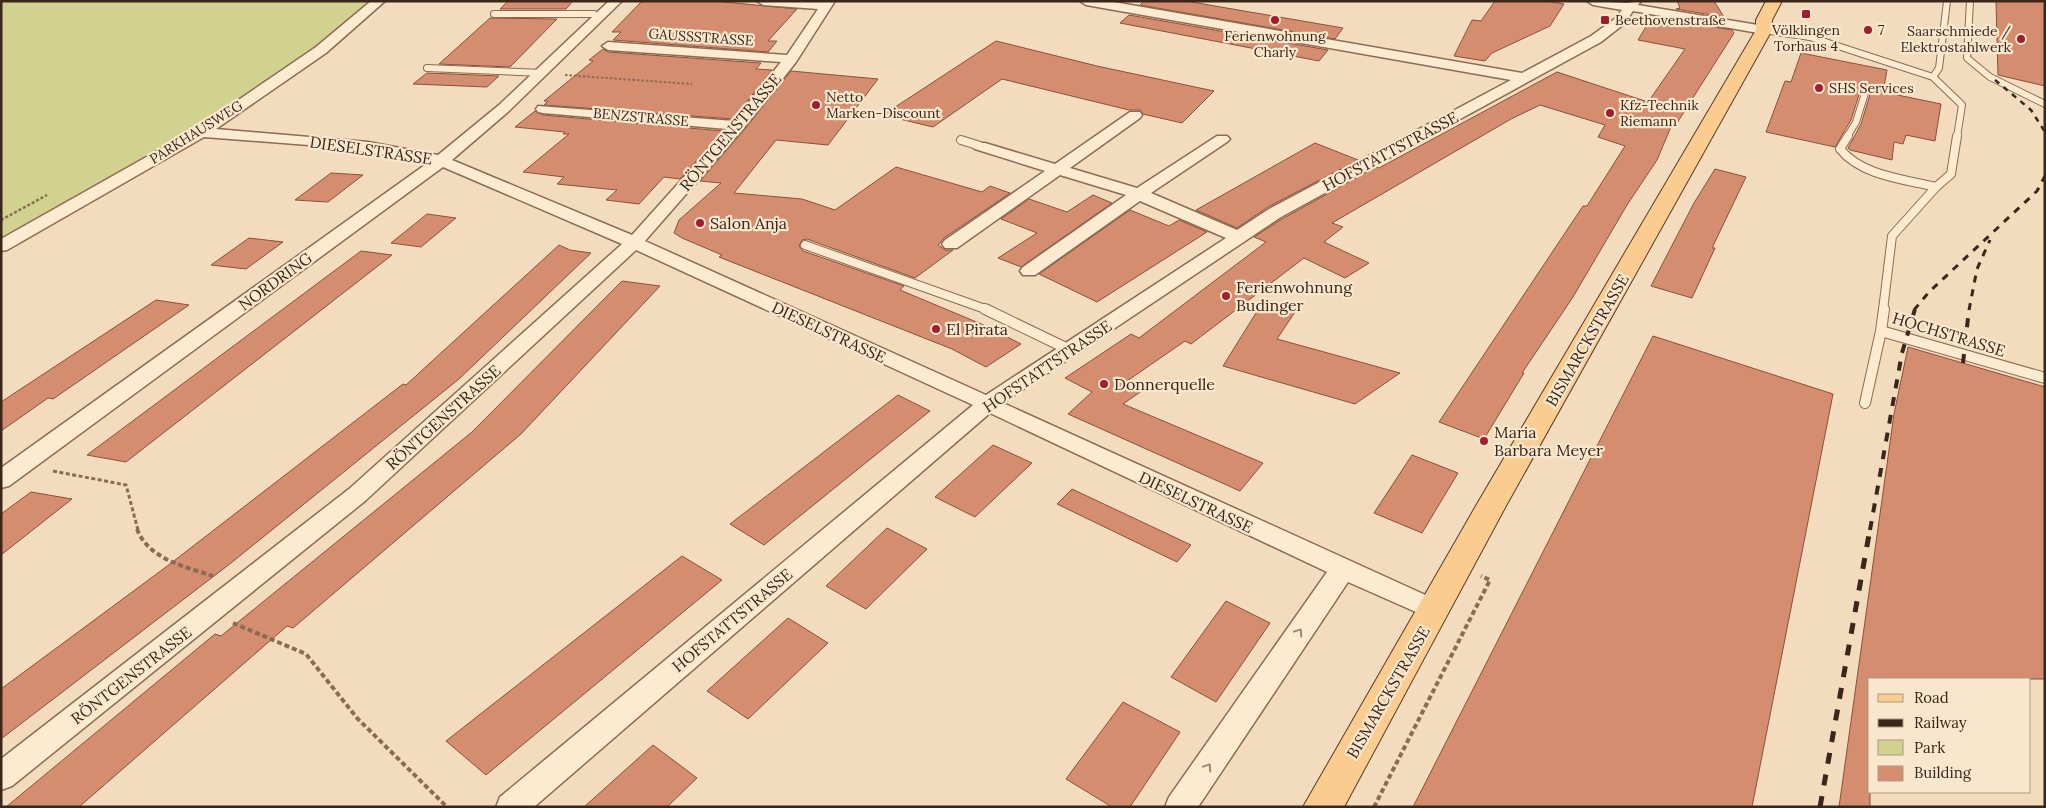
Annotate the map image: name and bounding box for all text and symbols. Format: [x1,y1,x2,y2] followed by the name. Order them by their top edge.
[1800,8,1812,20] marker: Völklingen Torhaus 4
[1615,11,1726,29] place label: Beethovenstraße
[1269,14,1281,26] marker: Ferienwohnung Charly
[1599,14,1611,26] marker: Beethovenstraße
[1771,21,1841,55] place label: Völklingen Torhaus 4
[1878,21,1885,39] place label: 7
[1900,22,2011,56] place label: Saarschmiede / Elektrostahlwerk
[648,24,754,50] street label: GAUSSSTRASSE
[1862,24,1874,36] marker: 7
[1224,27,1326,61] place label: Ferienwohnung Charly
[2015,33,2027,45] marker: Saarschmiede / Elektrostahlwerk
[675,69,785,195] street label: RÖNTGENSTRASSE
[1829,79,1914,97] place label: SHS Services
[1813,82,1825,94] marker: SHS Services
[826,88,941,122] place label: Netto Marken-Discount
[146,96,246,168] street label: PARKHAUSWEG
[1620,96,1699,130] place label: Kfz-Technik Riemann
[810,99,822,111] marker: Netto Marken-Discount
[592,104,690,130] street label: BENZSTRASSE
[1319,107,1461,195] street label: HOFSTATTSTRASSE
[1604,107,1616,119] marker: Kfz-Technik Riemann
[308,131,434,169] street label: DIESELSTRASSE
[710,213,787,233] place label: Salon Anja
[694,217,706,229] marker: Salon Anja
[234,248,316,314] street label: NORDRING
[1541,270,1633,410] street label: BISMARCKSTRASSE
[1236,277,1353,315] place label: Ferienwohnung Budinger
[1220,290,1232,302] marker: Ferienwohnung Budinger
[769,297,889,367] street label: DIESELSTRASSE
[1890,307,2008,361] street label: HOCHSTRASSE
[979,315,1115,417] street label: HOFSTATTSTRASSE
[946,319,1008,339] place label: El Pirata
[930,323,942,335] marker: El Pirata
[381,360,505,474] street label: RÖNTGENSTRASSE
[1114,374,1215,394] place label: Donnerquelle
[1098,378,1110,390] marker: Donnerquelle
[1494,422,1603,460] place label: Maria Barbara Meyer
[1478,435,1490,447] marker: Maria Barbara Meyer
[1136,467,1256,537] street label: DIESELSTRASSE
[668,564,796,676] street label: HOFSTATTSTRASSE
[67,622,195,728] street label: RÖNTGENSTRASSE
[1342,622,1434,762] street label: BISMARCKSTRASSE
[1293,629,1302,638] one-way arrow
[1868,678,2031,793] legend
[1914,688,1949,707] text: Road
[1914,713,1967,732] text: Railway
[1914,738,1945,757] text: Park
[1201,763,1211,772] one-way arrow
[1914,763,1972,782] text: Building

